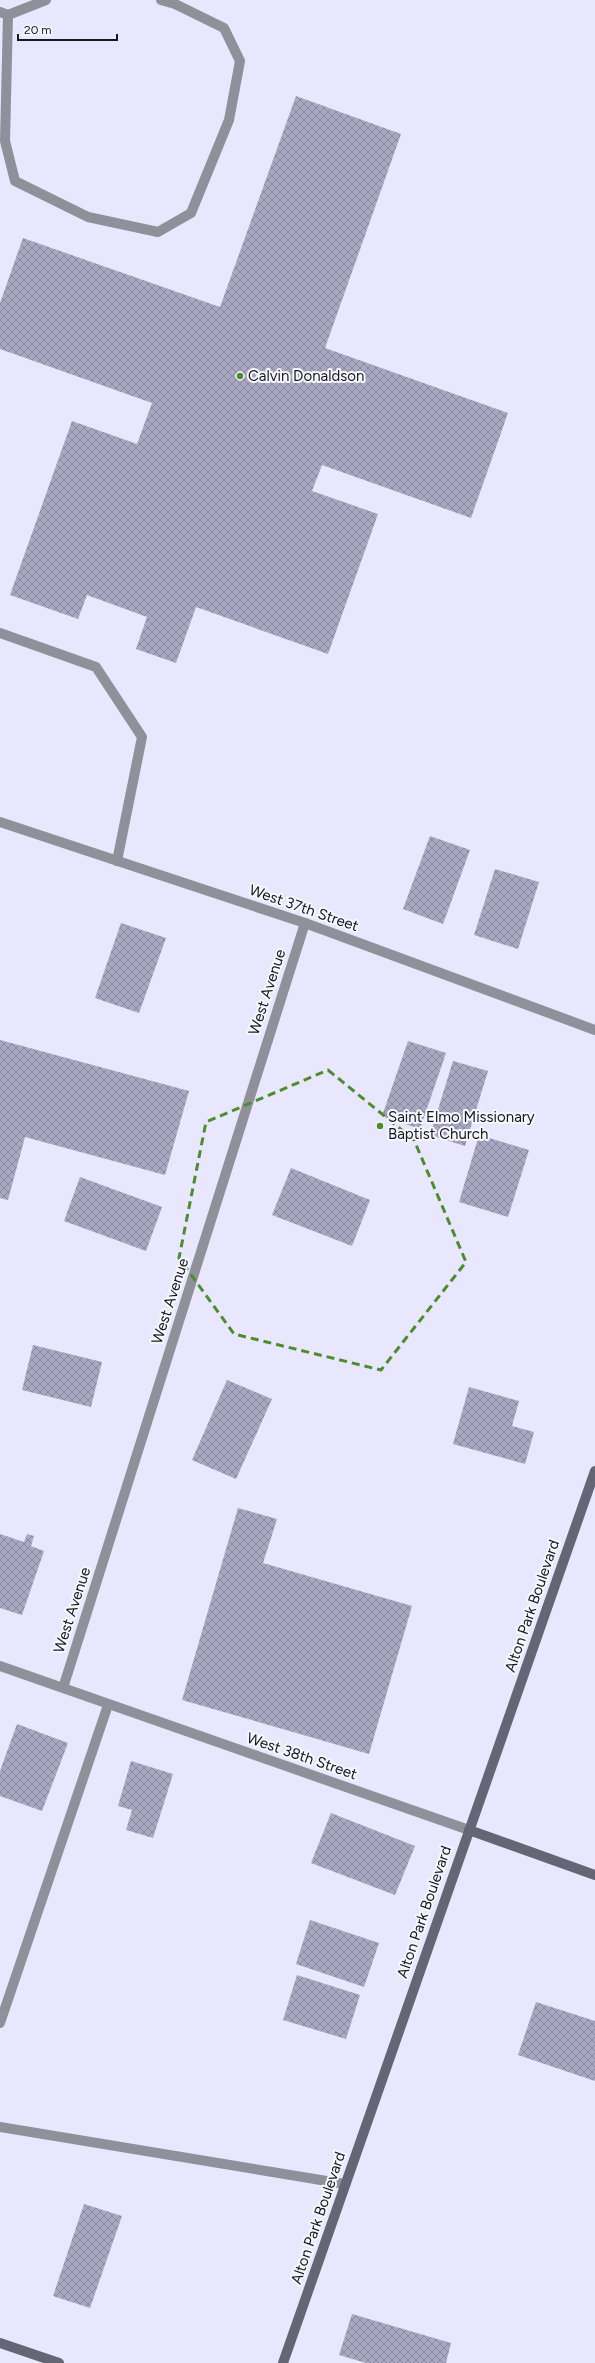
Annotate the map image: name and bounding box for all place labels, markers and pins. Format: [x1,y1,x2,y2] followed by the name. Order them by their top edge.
[248,367,364,385] place label: Calvin Donaldson
[235,371,245,381] marker: Calvin Donaldson
[388,1108,535,1143] place label: Saint Elmo Missionary Baptist Church
[375,1121,385,1131] marker: Saint Elmo Missionary Baptist Church

